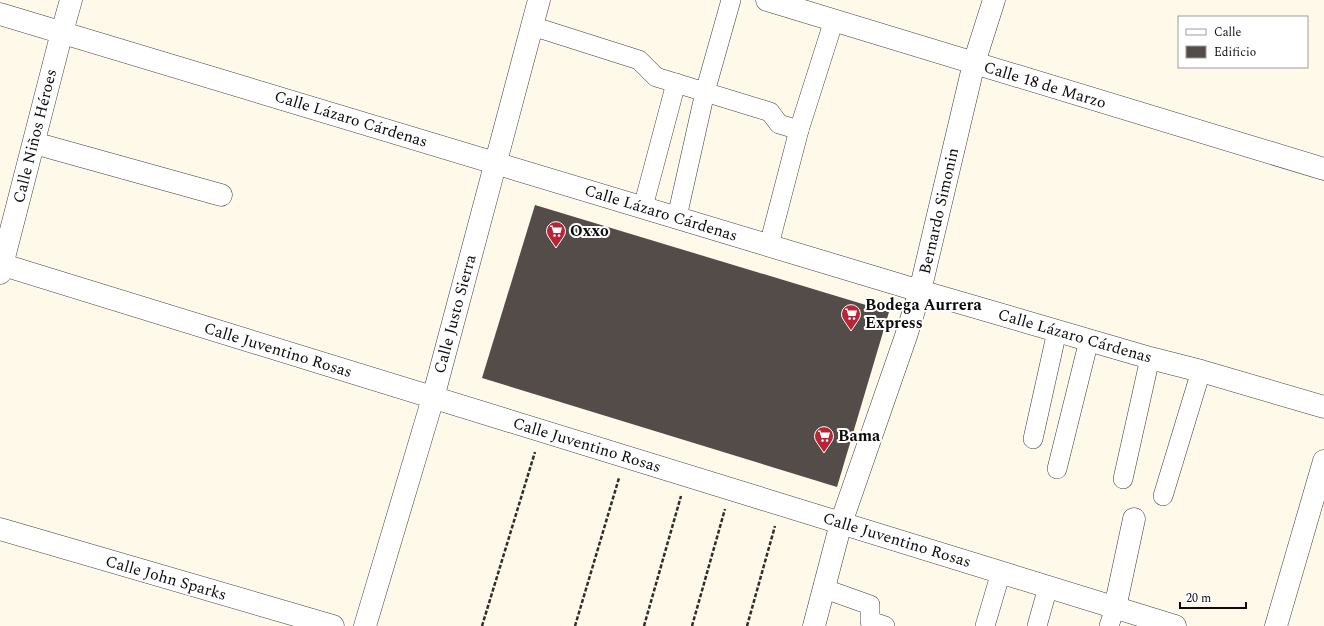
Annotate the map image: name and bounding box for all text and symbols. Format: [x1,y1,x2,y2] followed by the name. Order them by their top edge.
[1178,16,1308,68] legend
[1214,23,1242,42] text: Calle
[1214,43,1256,62] text: Edificio
[981,55,1109,115] street label: Calle 18 de Marzo
[7,66,63,206] street label: Calle Niños Héroes
[271,84,431,154] street label: Calle Lázaro Cárdenas
[913,145,965,277] street label: Bernardo Simonin
[581,178,741,248] street label: Calle Lázaro Cárdenas
[570,219,609,243] place label: Oxxo
[545,220,567,248] supermarket icon: Oxxo
[428,252,482,376] street label: Calle Justo Sierra
[865,293,982,335] place label: Bodega Aurrera Express
[840,303,862,331] supermarket icon: Bodega Aurrera Express
[995,303,1155,369] street label: Calle Lázaro Cárdenas
[201,316,355,384] street label: Calle Juventino Rosas
[510,411,664,479] street label: Calle Juventino Rosas
[838,424,881,448] place label: Bama
[813,425,835,453] supermarket icon: Bama
[820,506,974,574] street label: Calle Juventino Rosas
[103,549,229,607] street label: Calle John Sparks
[1180,584,1246,610] scale bar
[1186,589,1211,608] text: 20 m

